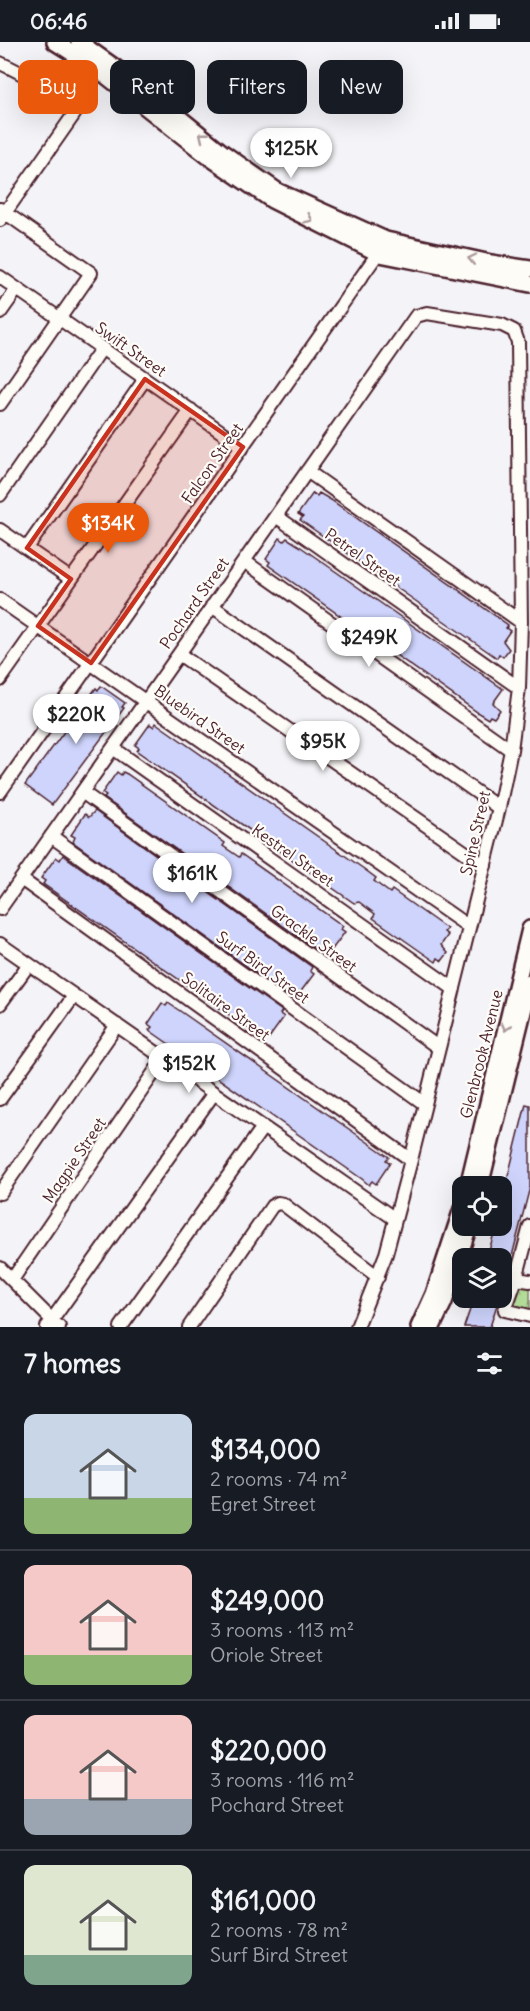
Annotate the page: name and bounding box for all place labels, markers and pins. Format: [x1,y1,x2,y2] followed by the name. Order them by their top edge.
[249,128,333,179] pin: $125K
[66,503,150,554] pin: $134K
[327,617,411,668] pin: $249K
[34,694,118,745] pin: $220K
[287,721,359,772] pin: $95K
[150,853,234,904] pin: $161K
[147,1043,231,1094] pin: $152K

